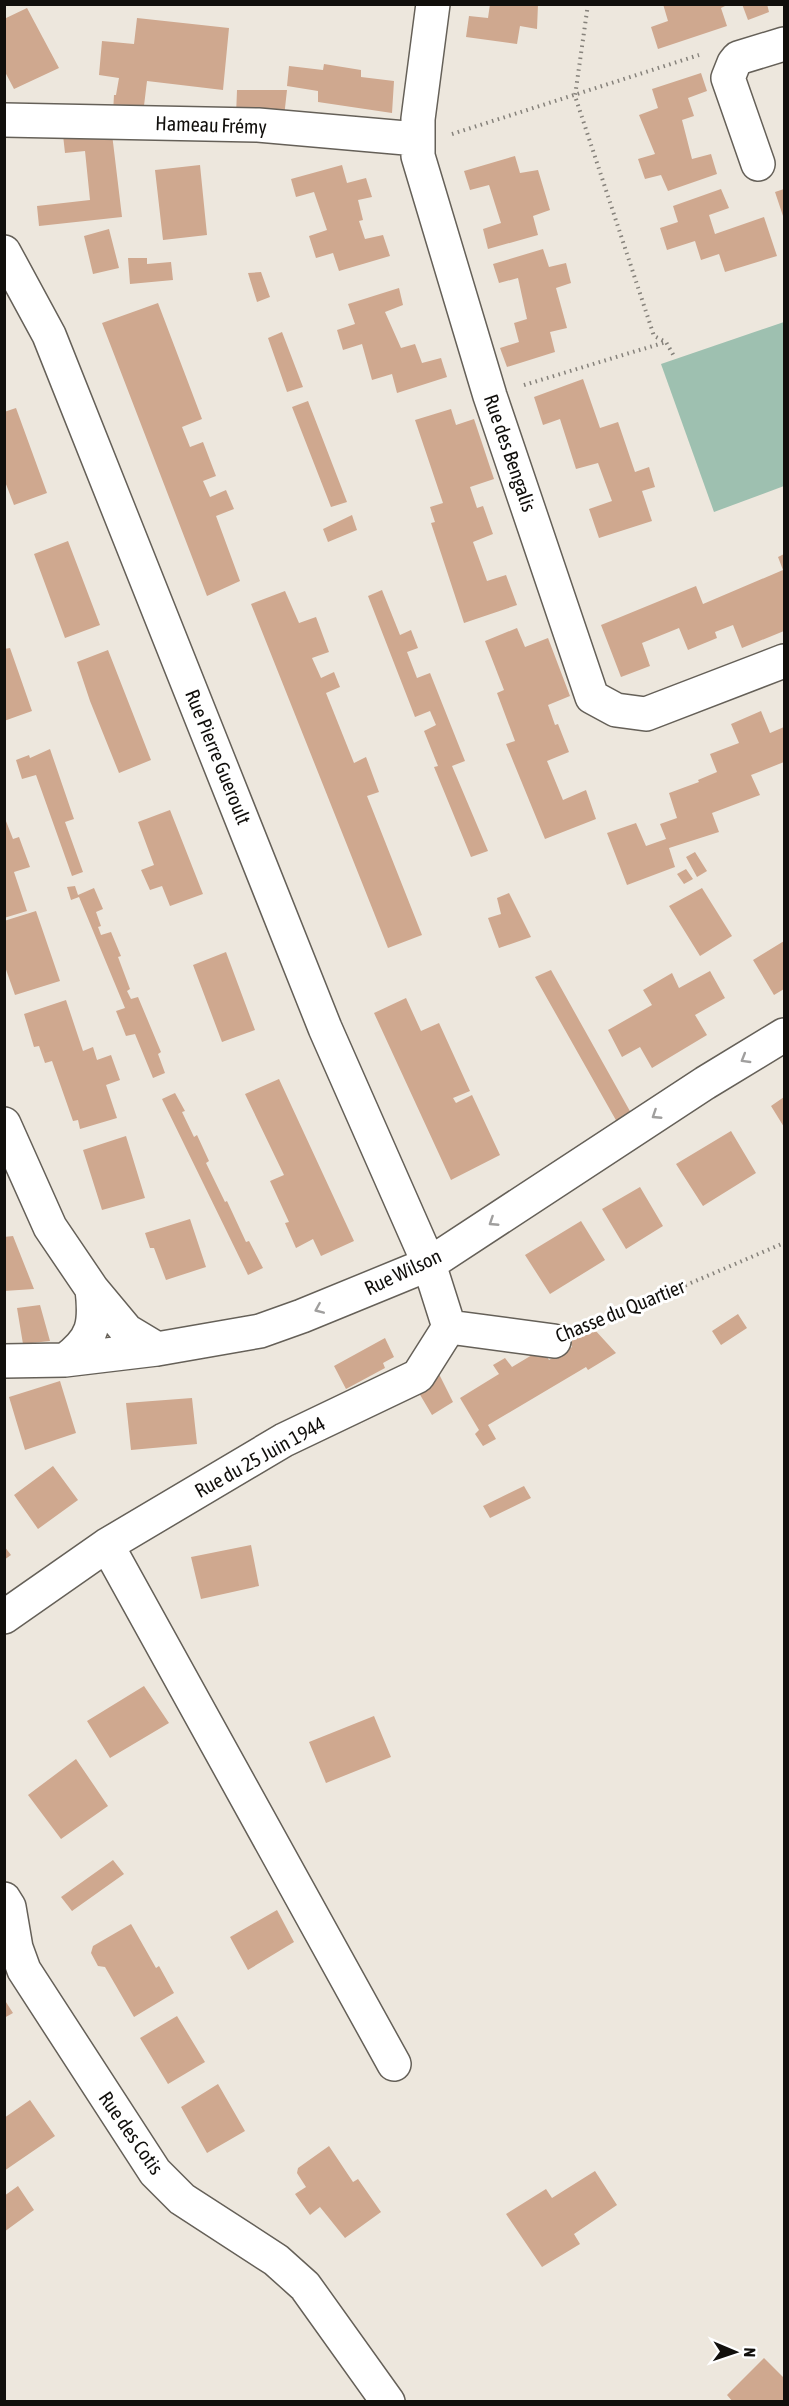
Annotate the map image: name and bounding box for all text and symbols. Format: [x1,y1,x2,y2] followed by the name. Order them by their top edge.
[155,111,267,138] street label: Hameau Frémy
[480,391,541,515] street label: Rue des Bengalis
[181,686,256,828] street label: Rue Pierre Gueroult
[740,1052,751,1063] one-way arrow
[651,1108,662,1119] one-way arrow
[488,1215,499,1226] one-way arrow
[361,1244,445,1299] street label: Rue Wilson
[552,1274,689,1347] street label: Chasse du Quartier
[315,1302,326,1314] one-way arrow
[191,1411,329,1502] street label: Rue du 25 Juin 1944
[95,2087,168,2178] street label: Rue des Cotis
[705,2322,765,2382] north arrow
[741,2347,759,2358] text: N

